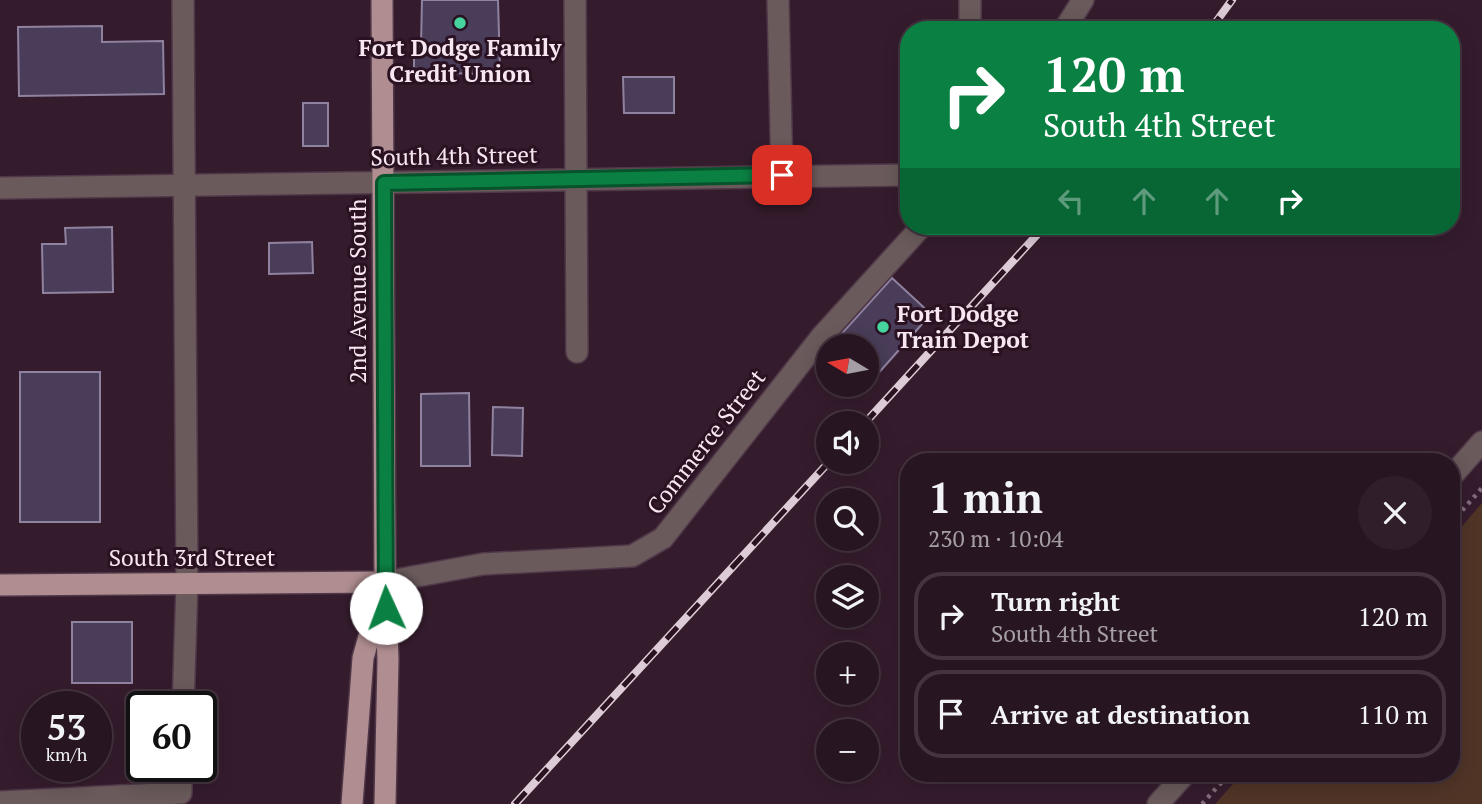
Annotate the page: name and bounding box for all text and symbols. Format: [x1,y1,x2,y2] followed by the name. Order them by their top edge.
[452,15,468,31] marker: Fort Dodge Family Credit Union
[359,32,562,89] place label: Fort Dodge Family Credit Union
[1043,41,1185,106] text: 120 m
[928,49,1019,140] icon: right
[1043,104,1276,146] text: South 4th Street
[370,139,538,172] street label: South 4th Street
[752,145,812,205] pin
[763,156,801,194] icon: arrive
[1052,182,1090,220] icon: left
[1125,182,1163,220] icon: ahead
[1198,182,1236,220] icon: ahead
[1271,182,1309,220] icon: right
[342,198,373,384] street label: 2nd Avenue South
[897,298,1029,355] place label: Fort Dodge Train Depot
[875,319,891,335] marker: Fort Dodge Train Depot
[816,334,878,397] north arrow
[816,334,879,782] map controls
[639,362,772,521] street label: Commerce Street
[816,411,879,474] button: sound
[928,469,1043,525] text: 1 min
[1358,476,1432,550] button: close
[816,488,879,551] button: search
[928,523,1063,554] text: 230 m · 10:04
[109,542,276,573] street label: South 3rd Street
[816,565,879,628] button: layers
[349,571,423,645] position arrow
[991,584,1120,618] text: Turn right
[932,597,970,635] icon: right
[1358,599,1428,633] text: 120 m
[991,618,1158,649] text: South 4th Street
[816,642,879,705] button: +
[126,691,217,782] speed limit sign: 60
[932,695,970,733] icon: arrive
[991,697,1250,731] text: Arrive at destination
[1358,697,1428,731] text: 110 m
[47,704,86,750] text: 53
[816,719,879,782] button: −
[46,742,87,766] text: km/h

